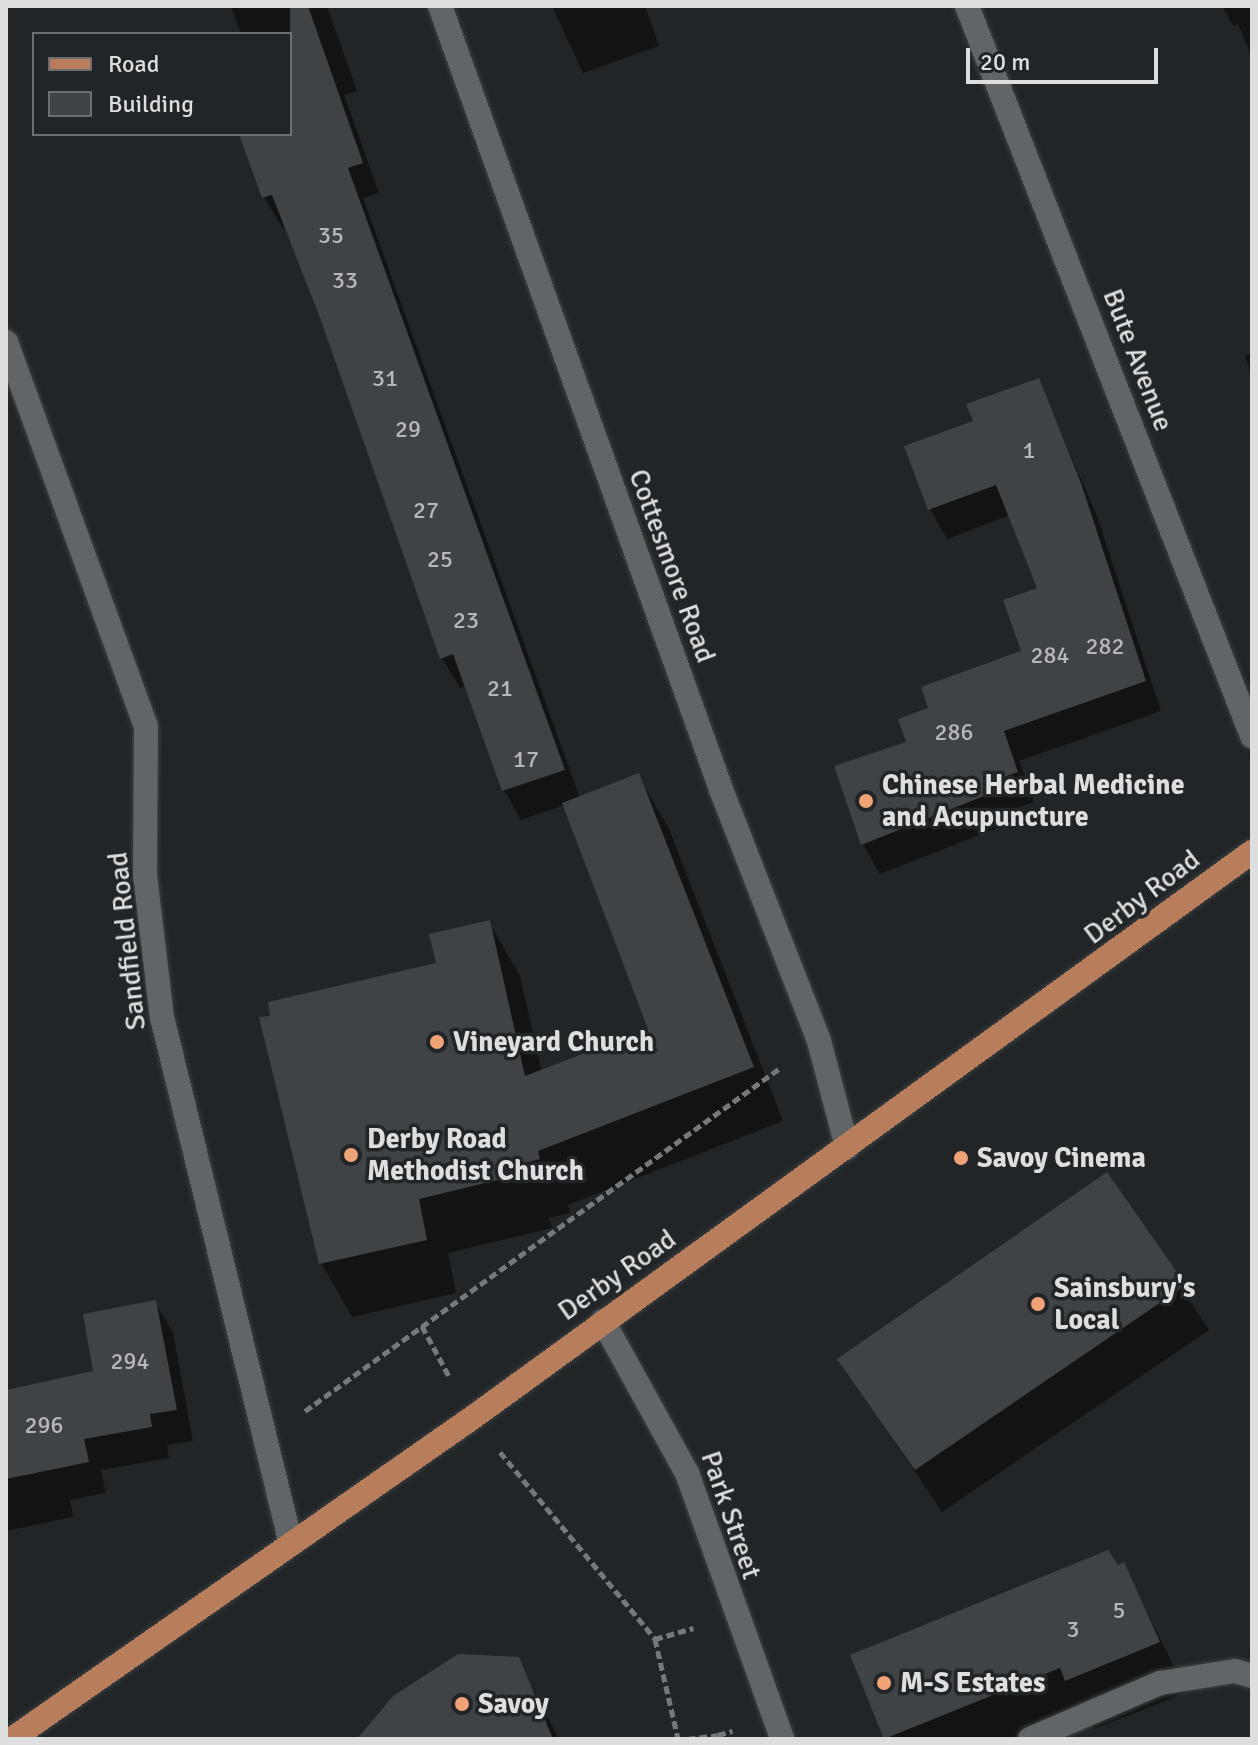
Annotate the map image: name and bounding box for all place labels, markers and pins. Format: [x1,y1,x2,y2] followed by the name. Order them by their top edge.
[882,768,1185,834] place label: Chinese Herbal Medicine and Acupuncture
[857,792,875,810] marker: Chinese Herbal Medicine and Acupuncture
[453,1025,654,1059] place label: Vineyard Church
[428,1033,446,1051] marker: Vineyard Church
[367,1122,584,1188] place label: Derby Road Methodist Church
[977,1141,1146,1175] place label: Savoy Cinema
[342,1146,360,1164] marker: Derby Road Methodist Church
[952,1149,970,1167] marker: Savoy Cinema
[1054,1271,1195,1337] place label: Sainsbury's Local
[1029,1295,1047,1313] marker: Sainsbury's Local
[900,1666,1045,1700] place label: M-S Estates
[875,1674,893,1692] marker: M-S Estates
[478,1687,549,1721] place label: Savoy
[453,1695,471,1713] marker: Savoy

